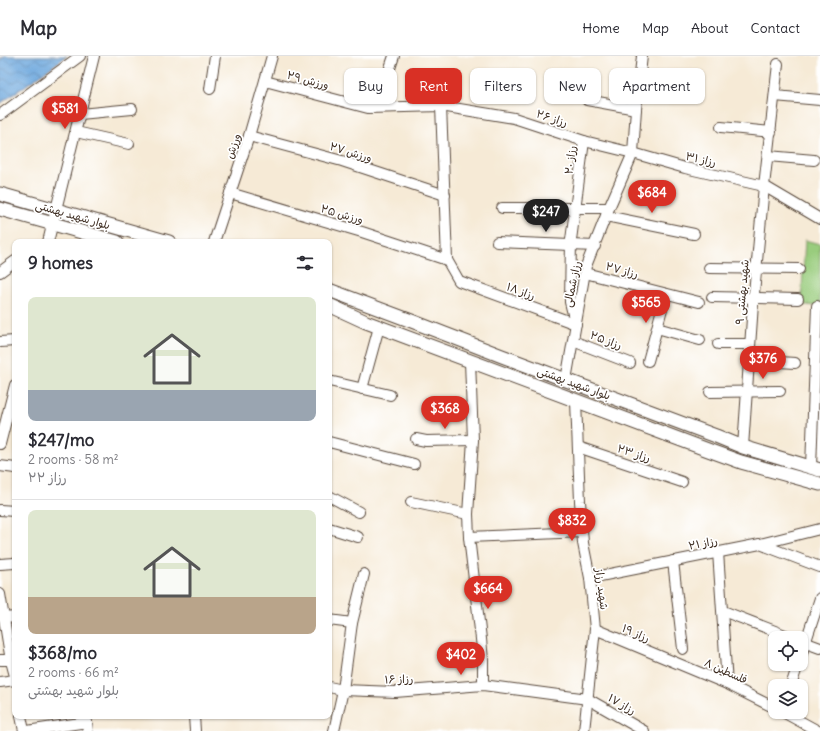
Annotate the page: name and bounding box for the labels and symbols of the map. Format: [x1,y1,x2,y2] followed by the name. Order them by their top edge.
[286,68,330,92] street label: ورزش ۲۹
[41,96,89,130] pin: $581
[535,106,569,130] street label: رزاز ۲۶
[222,132,244,160] street label: ورزش
[328,139,374,165] street label: ورزش ۲۷
[561,145,579,175] street label: رزاز ۲۰
[684,149,718,169] street label: رزاز ۳۱
[628,180,676,214] pin: $684
[34,198,112,233] street label: بلوار شهید بهشتی
[522,199,570,233] pin: $247
[319,201,365,227] street label: ورزش ۲۵
[604,259,640,281] street label: رزاز ۲۷
[732,259,753,325] street label: شهید بهشتی ۹
[560,260,585,309] street label: رزاز شمالی
[505,279,537,303] street label: رزاز ۱۸
[622,290,670,324] pin: $565
[588,328,624,352] street label: رزاز ۲۵
[739,346,787,380] pin: $376
[535,363,613,404] street label: بلوار شهید بهشتی
[421,396,469,430] pin: $368
[615,441,653,465] street label: رزاز ۲۳
[548,508,596,542] pin: $832
[687,533,719,553] street label: رزاز ۲۱
[592,566,611,611] street label: شهید رزاز
[464,576,512,610] pin: $664
[620,621,652,645] street label: رزاز ۱۹
[437,642,485,676] pin: $402
[702,655,750,687] street label: فلسطین ۸
[384,672,414,686] street label: رزاز ۱۶
[606,691,638,717] street label: رزاز ۱۷

